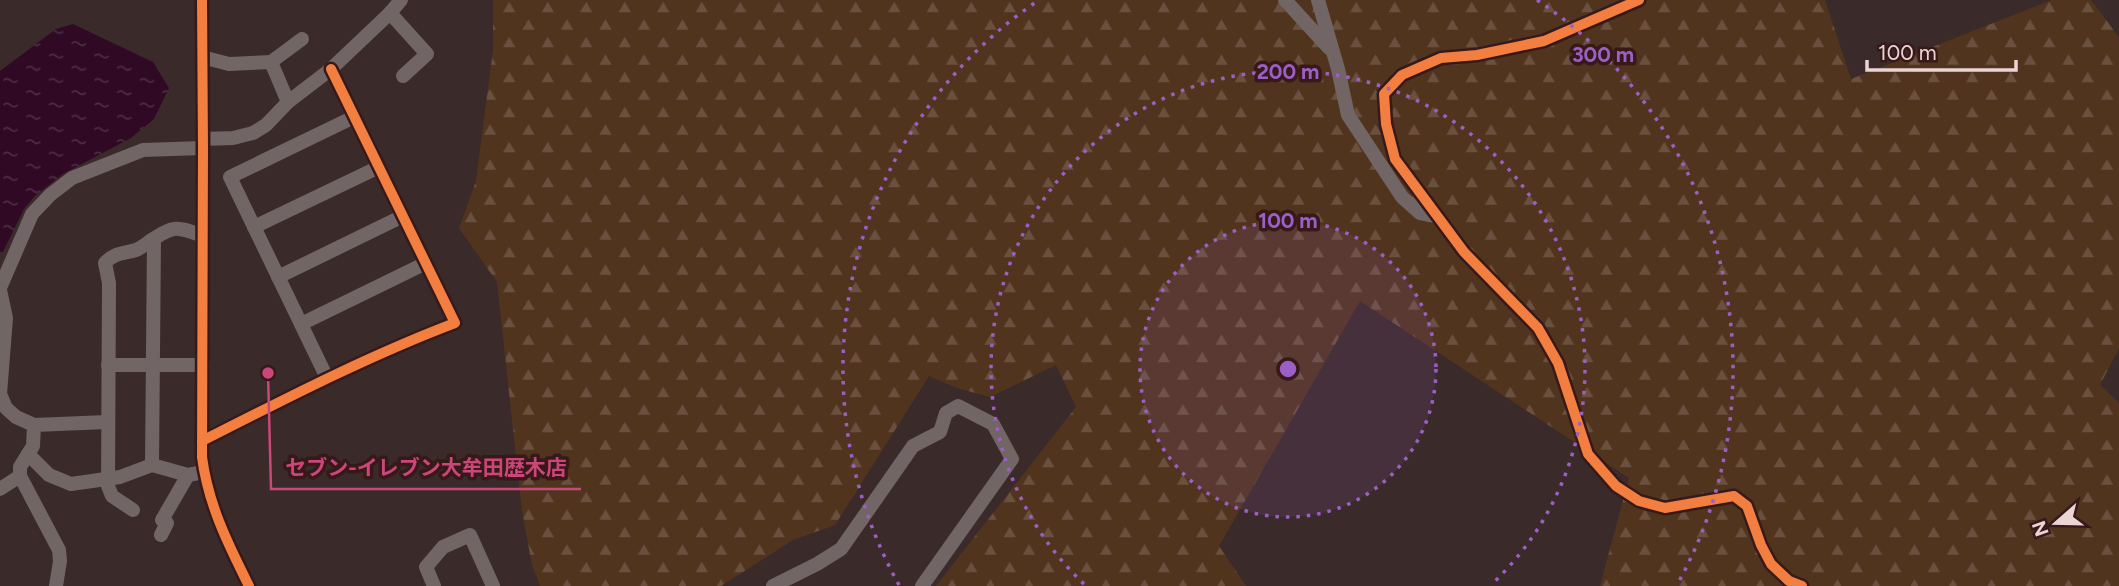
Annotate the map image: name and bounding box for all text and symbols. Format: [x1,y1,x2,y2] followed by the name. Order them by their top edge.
[1867,28,2016,72] scale bar
[1878,40,1937,65] text: 100 m
[1572,42,1634,67] text: 300 m
[1257,59,1319,84] text: 200 m
[1258,208,1318,233] text: 100 m
[1276,357,1300,381] centre of rings
[271,447,581,489] callout: セブン-イレブン大牟田歴木店
[285,455,567,480] text: セブン-イレブン大牟田歴木店
[2021,488,2091,558] north arrow
[2027,518,2054,539] text: N

